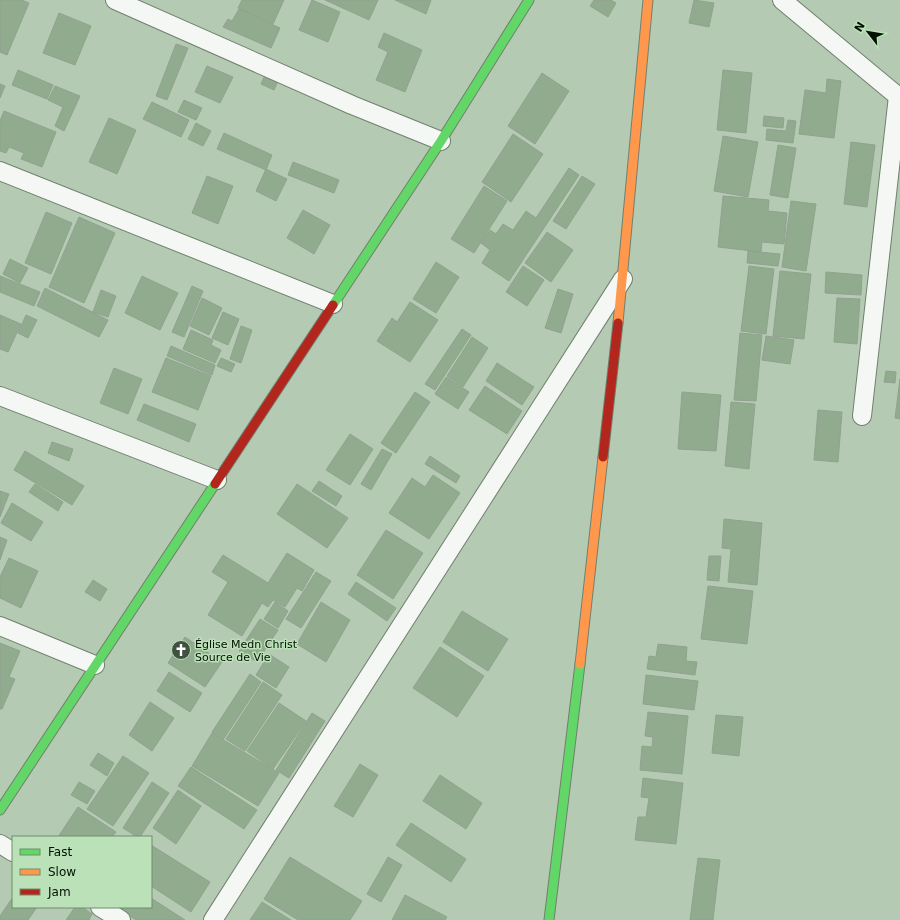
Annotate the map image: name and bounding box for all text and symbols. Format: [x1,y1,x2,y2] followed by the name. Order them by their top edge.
[848,12,888,52] north arrow
[852,20,868,34] text: N
[195,638,298,664] place label: Église Medn Christ Source de Vie
[170,639,192,661] church icon: Église Medn Christ Source de Vie
[12,836,152,908] legend
[48,845,72,859] text: Fast
[48,865,76,879] text: Slow
[47,885,71,899] text: Jam

